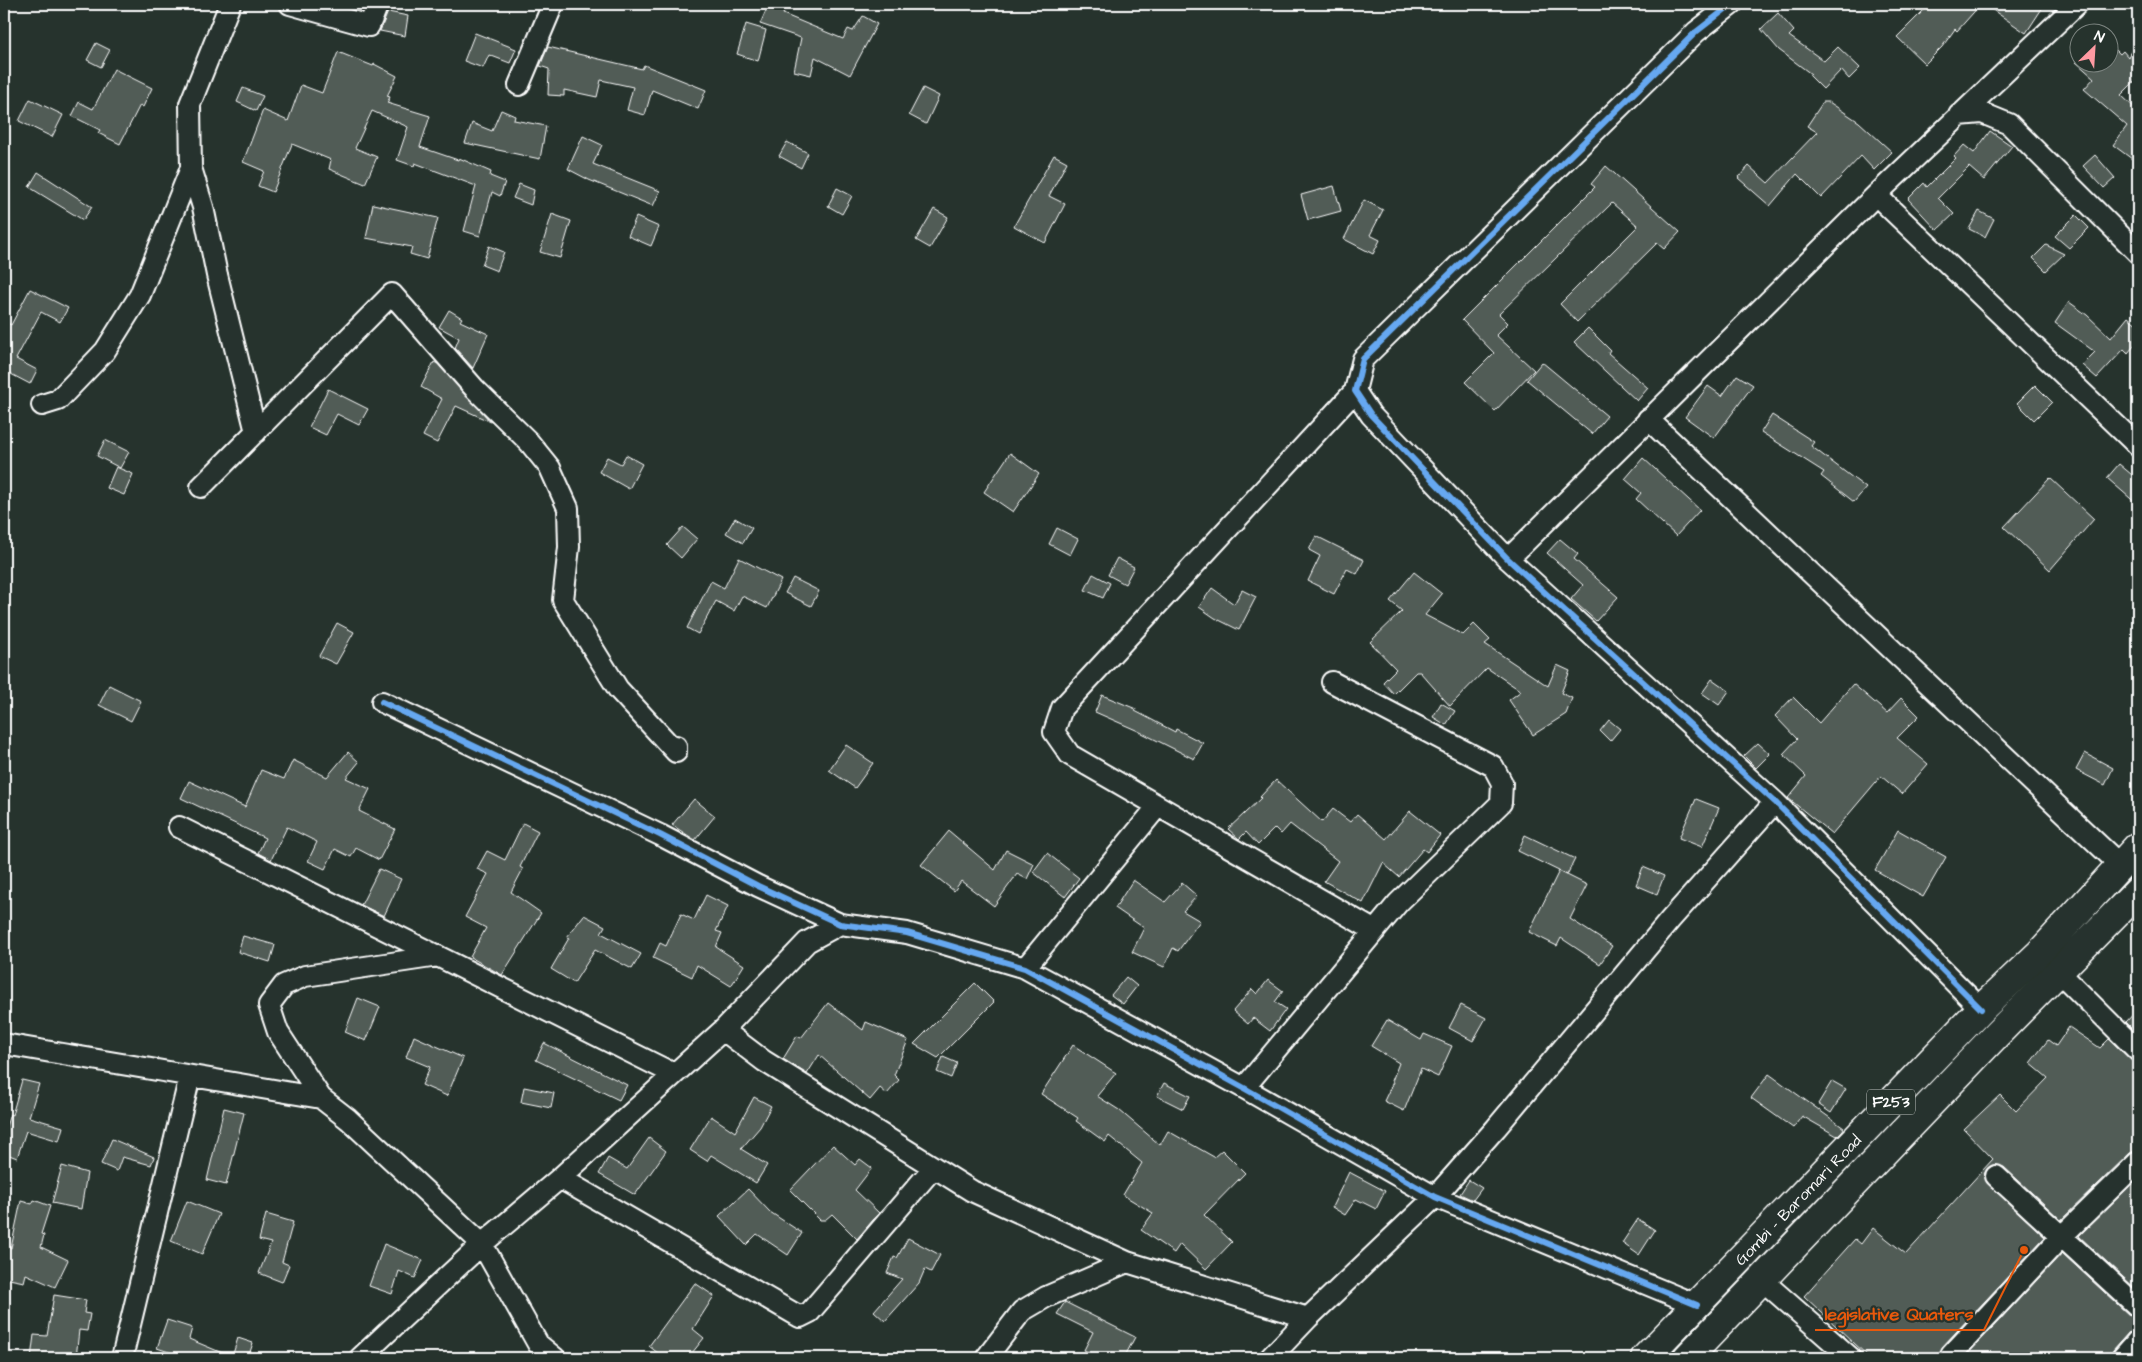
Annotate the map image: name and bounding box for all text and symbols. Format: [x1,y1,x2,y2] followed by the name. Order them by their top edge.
[2070,22,2120,72] north arrow
[2091,26,2107,48] text: N
[1867,1090,1915,1114] road number: F253
[1730,1130,1867,1271] street label: Gombi - Baromari Road
[1815,1297,1984,1330] callout: legislative Quaters
[1825,1302,1974,1328] text: legislative Quaters

